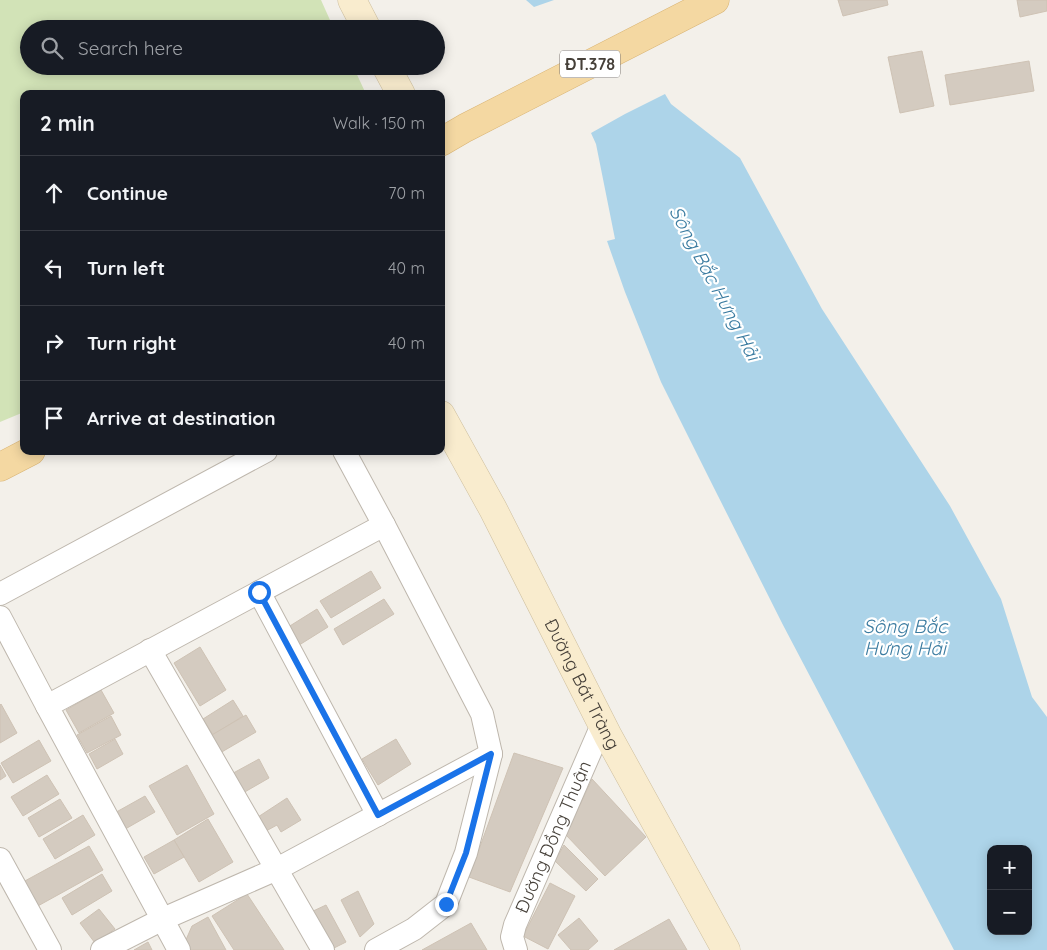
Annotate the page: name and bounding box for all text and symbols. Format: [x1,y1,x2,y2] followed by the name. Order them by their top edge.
[20,20,445,75] search box
[38,34,66,62] icon: search
[78,36,183,60] text: Search here
[560,51,620,78] road number: ĐT.378
[40,110,95,136] text: 2 min
[333,113,425,133] text: Walk · 150 m
[40,179,68,207] icon: ahead
[87,181,168,205] text: Continue
[388,183,425,203] text: 70 m
[664,202,767,366] water label: Sông Bắc Hưng Hải
[40,254,68,282] icon: left
[87,256,165,280] text: Turn left
[388,258,425,278] text: 40 m
[40,329,68,357] icon: right
[87,331,176,355] text: Turn right
[388,333,425,353] text: 40 m
[40,404,68,432] icon: arrive
[87,406,276,430] text: Arrive at destination
[248,581,271,604] route start
[863,614,949,660] water label: Sông Bắc Hưng Hải
[540,615,625,753] street label: Đường Bát Tràng
[510,757,596,916] street label: Đường Đồng Thuận
[987,845,1032,935] map controls
[987,845,1032,890] button: +
[987,890,1032,935] button: −
[435,893,458,916] route end

